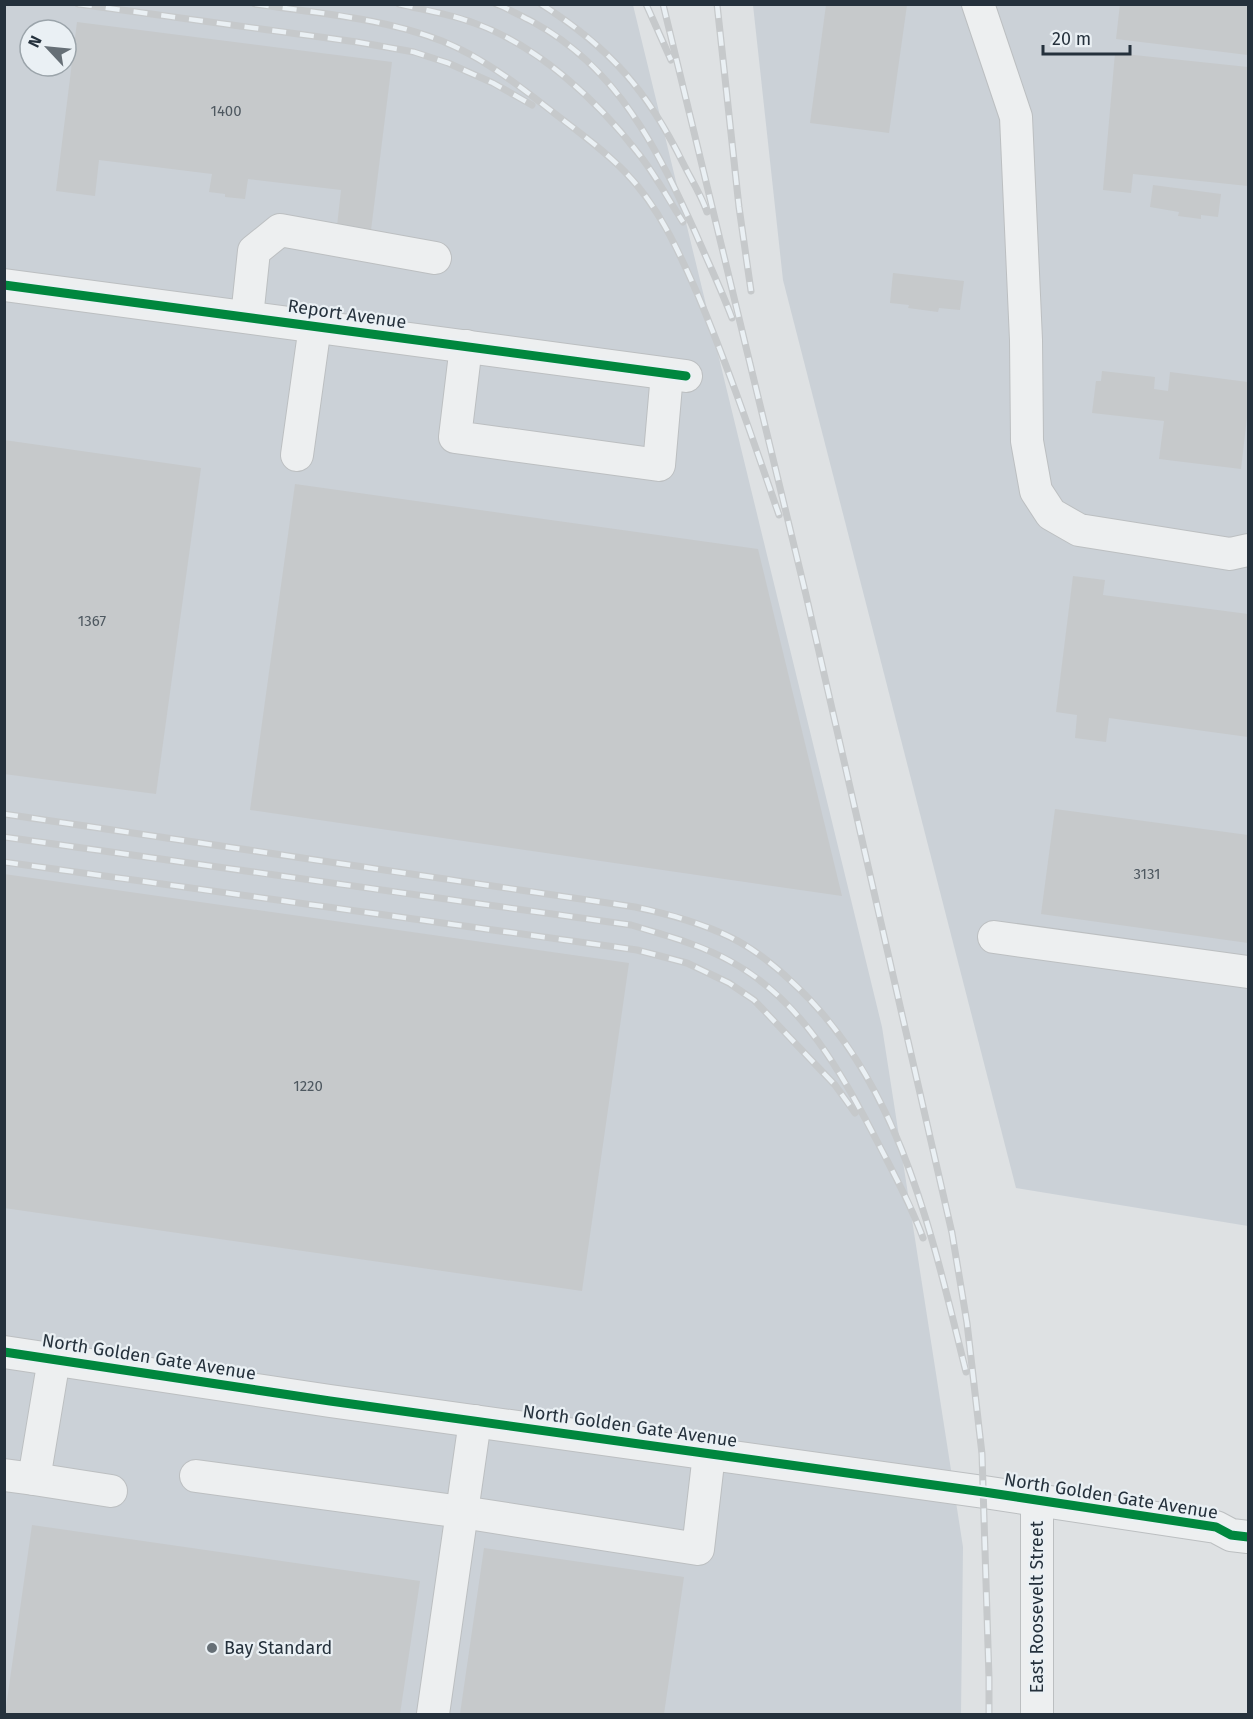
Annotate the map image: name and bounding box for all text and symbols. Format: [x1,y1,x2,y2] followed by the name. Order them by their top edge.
[18,18,78,78] north arrow
[1043,18,1130,56] scale bar
[1052,28,1091,50] text: 20 m
[24,33,46,51] text: N
[210,102,242,120] house number: 1400
[286,295,408,333] street label: Report Avenue
[78,612,106,630] house number: 1367
[1133,865,1161,883] house number: 3131
[293,1077,323,1095] house number: 1220
[41,1329,257,1385] street label: North Golden Gate Avenue
[521,1400,739,1452] street label: North Golden Gate Avenue
[1003,1468,1219,1524] street label: North Golden Gate Avenue
[1026,1520,1048,1693] street label: East Roosevelt Street
[224,1637,332,1659] place label: Bay Standard
[205,1641,219,1655] marker: Bay Standard

